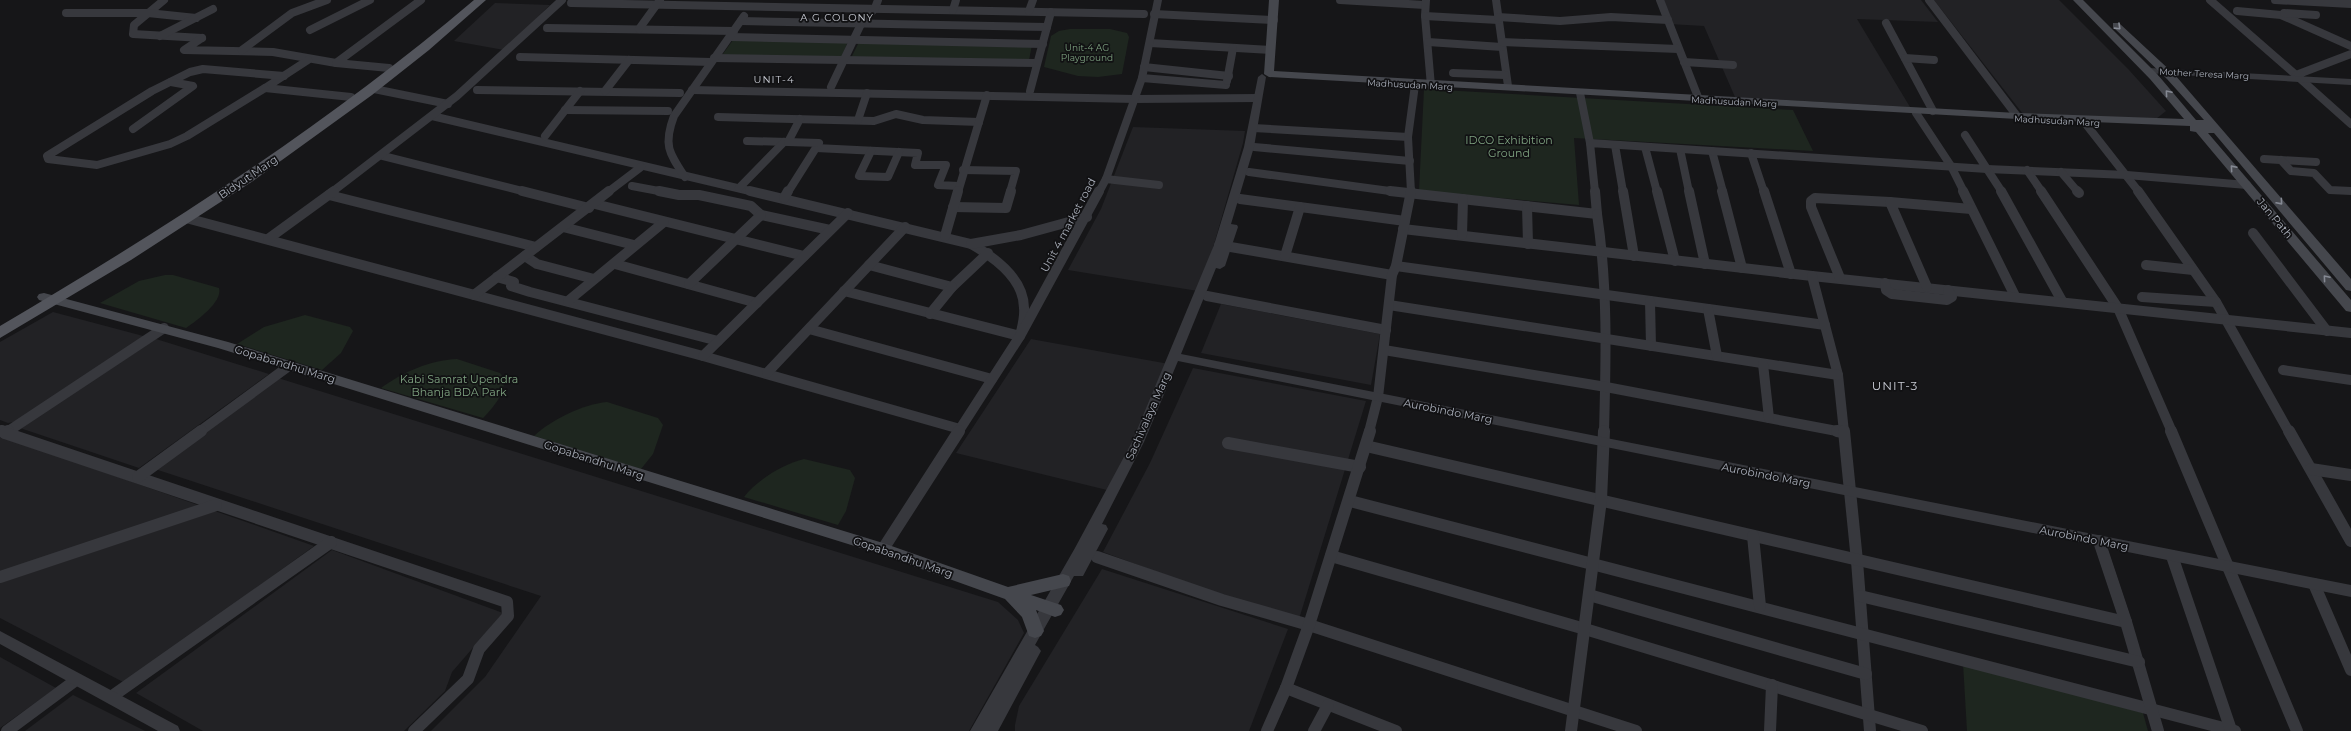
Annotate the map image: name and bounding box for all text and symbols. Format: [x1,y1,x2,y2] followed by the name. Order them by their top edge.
[800,11,874,24] district label: A G COLONY
[2113,22,2121,30] one-way arrow
[1061,42,1113,63] park label: Unit-4 AG Playground
[2159,66,2249,81] street label: Mother Teresa Marg
[754,73,795,86] district label: UNIT-4
[1367,77,1453,92] street label: Madhusudan Marg
[2166,91,2173,98] one-way arrow
[1691,94,1777,109] street label: Madhusudan Marg
[2014,113,2100,128] street label: Madhusudan Marg
[1465,133,1553,160] park label: IDCO Exhibition Ground
[216,152,280,202] street label: Bidyut Marg
[2230,165,2237,173] one-way arrow
[1037,176,1099,274] street label: Unit 4 market road
[2253,194,2296,241] street label: Jan Path
[2275,197,2282,205] one-way arrow
[2323,275,2330,282] one-way arrow
[233,342,337,386] street label: Gopabandhu Marg
[1122,370,1174,462] street label: Sachivalaya Marg
[400,372,518,399] park label: Kabi Samrat Upendra Bhanja BDA Park
[1872,378,1918,393] district label: UNIT-3
[1402,396,1494,426] street label: Aurobindo Marg
[542,437,646,483] street label: Gopabandhu Marg
[1720,460,1812,490] street label: Aurobindo Marg
[2038,523,2130,553] street label: Aurobindo Marg
[851,533,955,581] street label: Gopabandhu Marg

